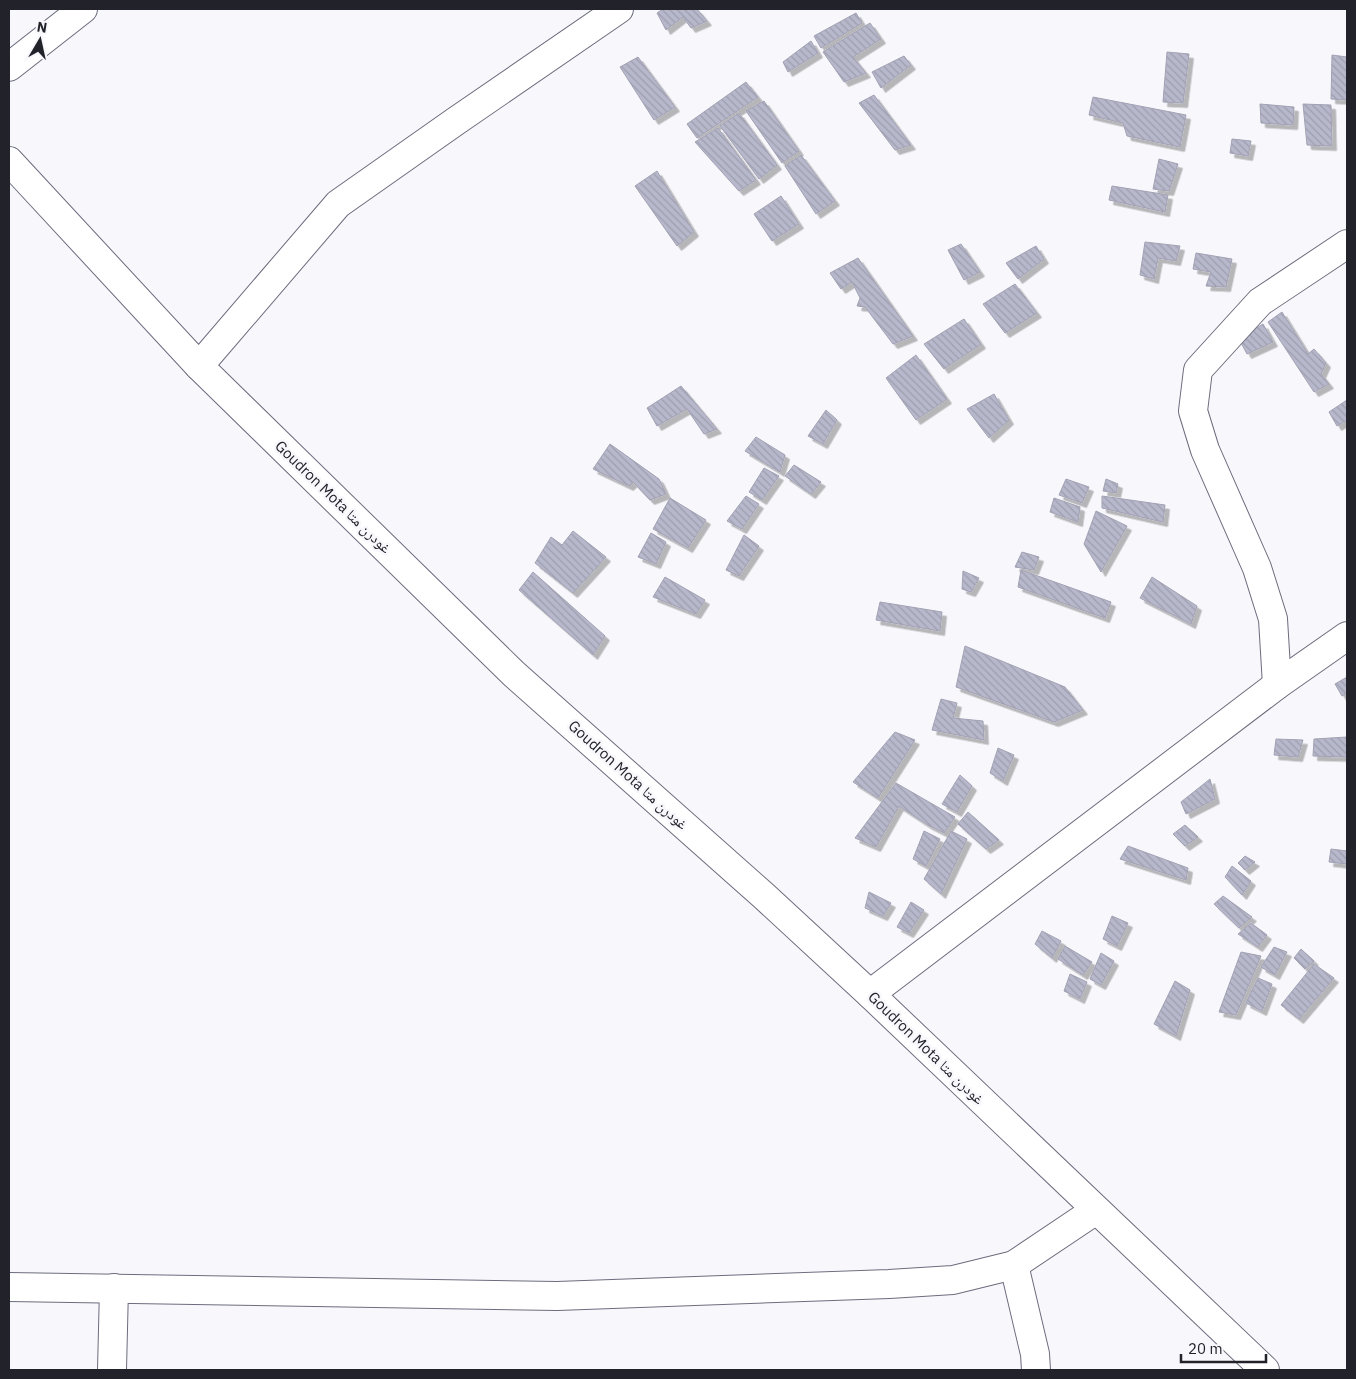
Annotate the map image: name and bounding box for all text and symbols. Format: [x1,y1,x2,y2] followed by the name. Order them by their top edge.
[15,15,65,65] north arrow
[36,17,48,37] text: N
[271,436,396,558] street label: Goudron Mota غودرن متا
[564,716,692,834] street label: Goudron Mota غودرن متا
[864,987,989,1109] street label: Goudron Mota غودرن متا
[1181,1332,1266,1364] scale bar
[1188,1339,1223,1358] text: 20 m

